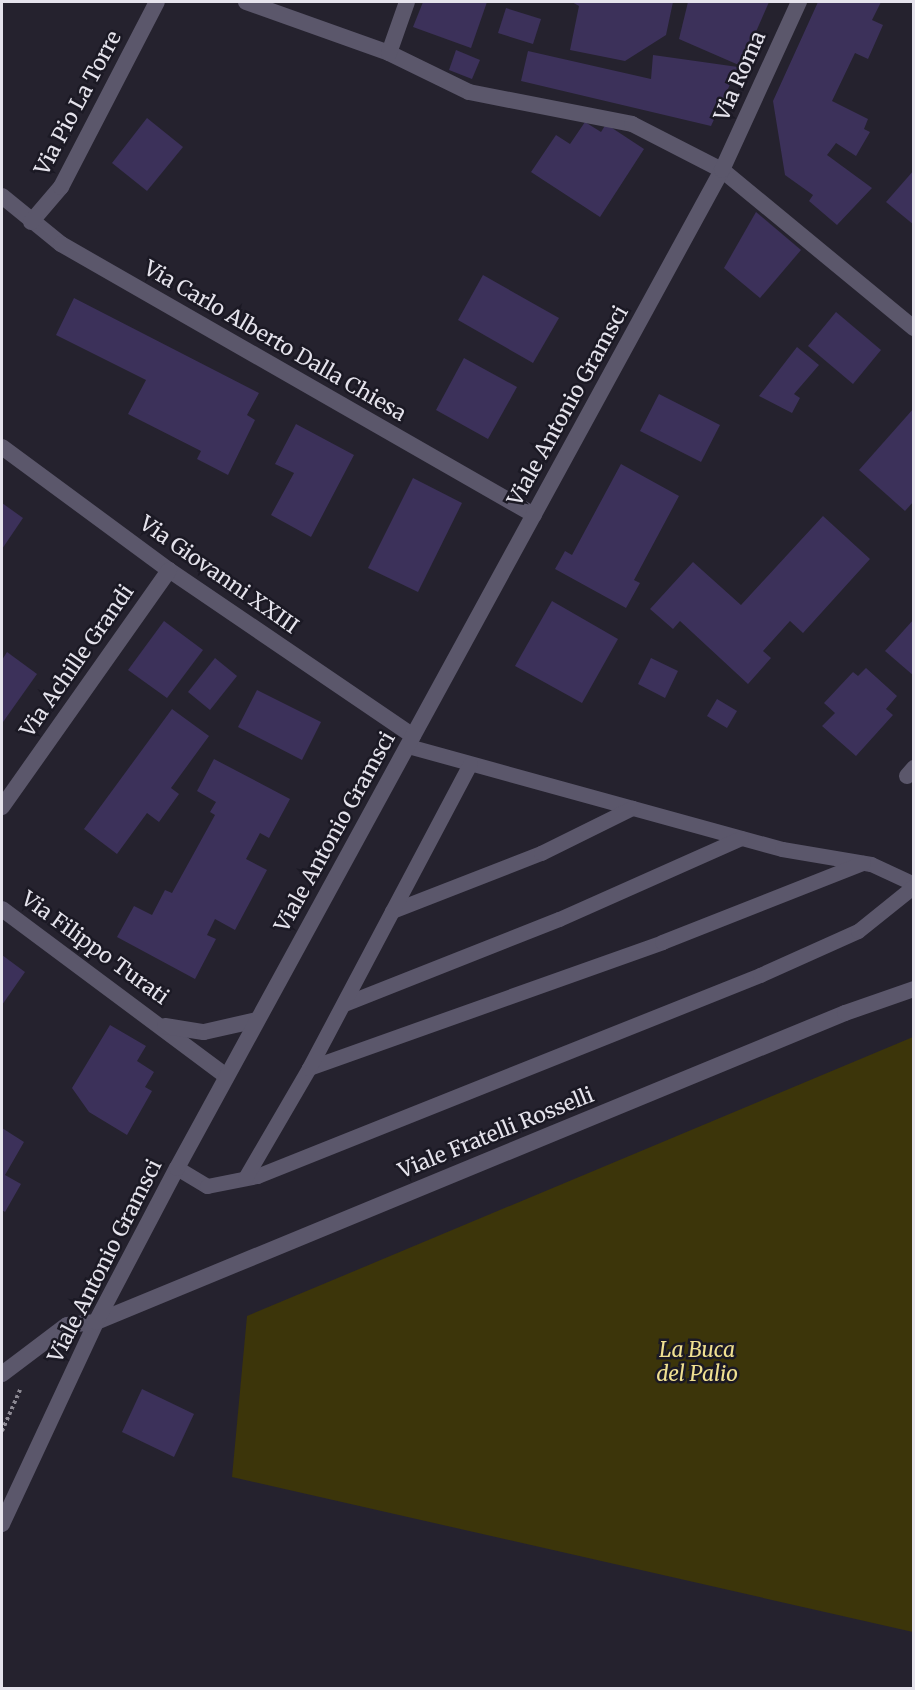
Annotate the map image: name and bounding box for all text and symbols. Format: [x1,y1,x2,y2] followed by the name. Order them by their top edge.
[29,27,127,179] street label: Via Pio La Torre
[709,27,771,125] street label: Via Roma
[139,255,411,427] street label: Via Carlo Alberto Dalla Chiesa
[503,302,633,510] street label: Viale Antonio Gramsci
[135,511,303,639] street label: Via Giovanni XXIII
[15,580,139,742] street label: Via Achille Grandi
[270,728,400,936] street label: Viale Antonio Gramsci
[16,886,174,1010] street label: Via Filippo Turati
[395,1082,597,1184] street label: Viale Fratelli Rosselli
[43,1155,167,1367] street label: Viale Antonio Gramsci
[656,1337,738,1387] park label: La Buca del Palio

